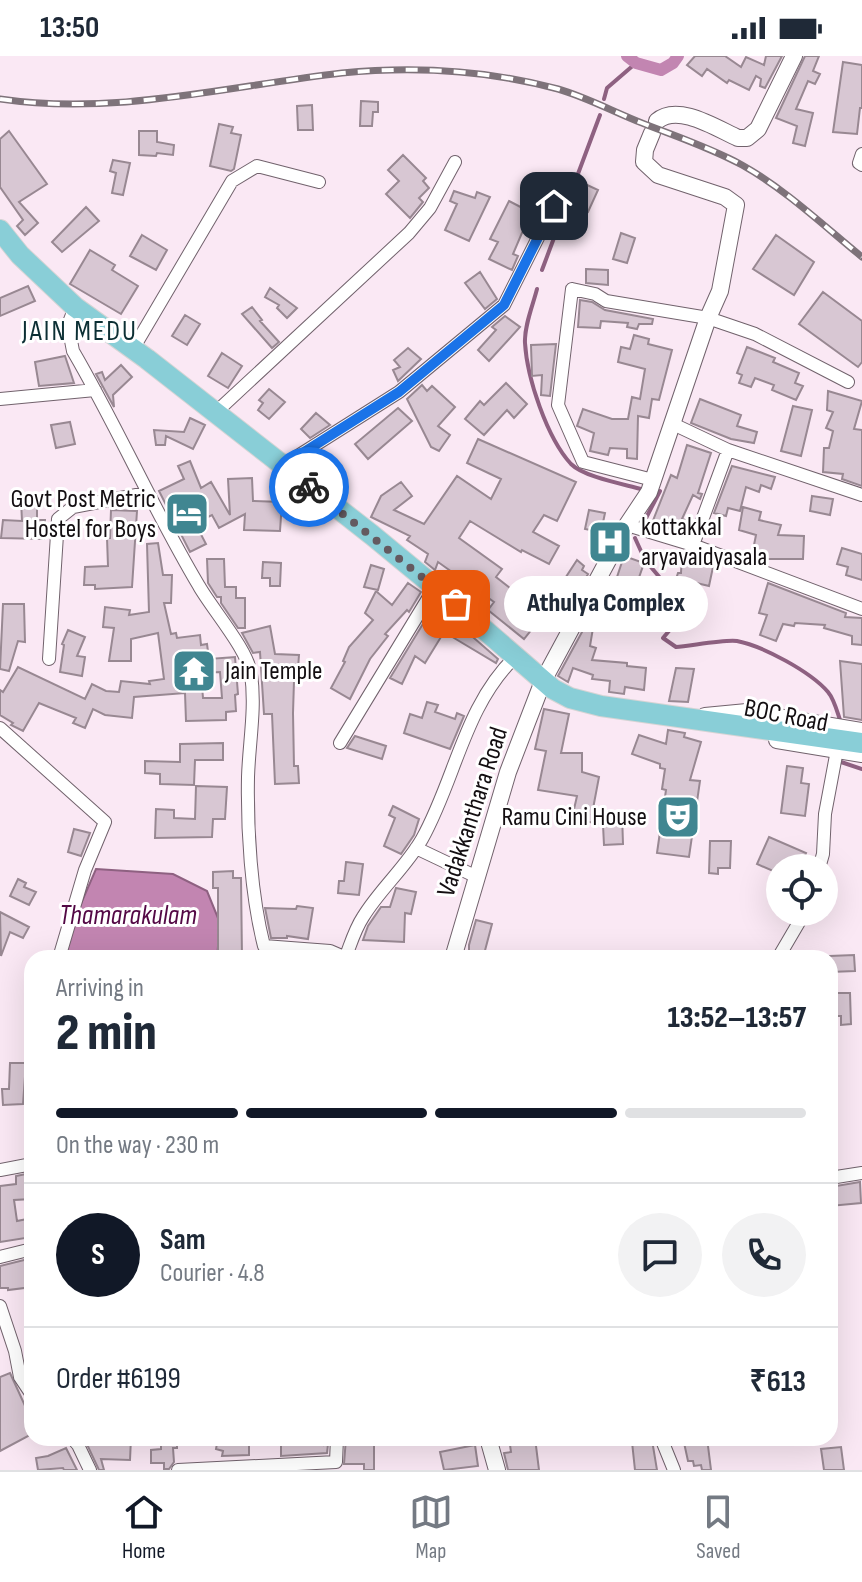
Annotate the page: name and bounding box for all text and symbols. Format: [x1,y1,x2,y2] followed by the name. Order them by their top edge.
[40,10,99,46] text: 13:50
[520,172,588,240] pin
[532,184,576,228] icon: home
[21,315,138,348] district label: JAIN MEDU
[269,447,349,527] courier
[287,465,331,509] icon: bike
[10,484,156,545] place label: Govt Post Metric Hostel for Boys
[163,490,211,538] hotel icon: Govt Post Metric Hostel for Boys
[641,512,767,573] place label: kottakkal aryavaidyasala
[586,518,634,566] hospital icon: kottakkal aryavaidyasala
[422,570,490,638] pin
[504,576,708,632] callout: Athulya Complex
[434,582,478,626] icon: bag
[527,588,685,619] text: Athulya Complex
[170,647,218,695] temple icon: Jain Temple
[224,656,322,687] place label: Jain Temple
[742,693,830,739] street label: BOC Road
[431,723,515,901] street label: Vadakkanthara Road
[654,793,702,841] theatre icon: Ramu Cini House
[501,802,647,833] place label: Ramu Cini House
[766,854,838,926] map controls
[766,854,838,926] button: locate
[59,899,197,932] water label: Thamarakulam
[56,973,144,1004] text: Arriving in
[667,1000,806,1036] text: 13:52–13:57
[56,1002,157,1065] text: 2 min
[56,1130,219,1161] text: On the way · 230 m
[618,1213,702,1297] button: chat
[722,1213,806,1297] button: phone
[160,1222,206,1258] text: Sam
[91,1237,105,1273] text: S
[160,1258,265,1289] text: Courier · 4.8
[56,1361,181,1397] text: Order #6199
[750,1364,806,1400] text: ₹613
[122,1490,166,1565] tab: Home
[409,1490,453,1565] tab: Map
[696,1490,740,1565] tab: Saved

